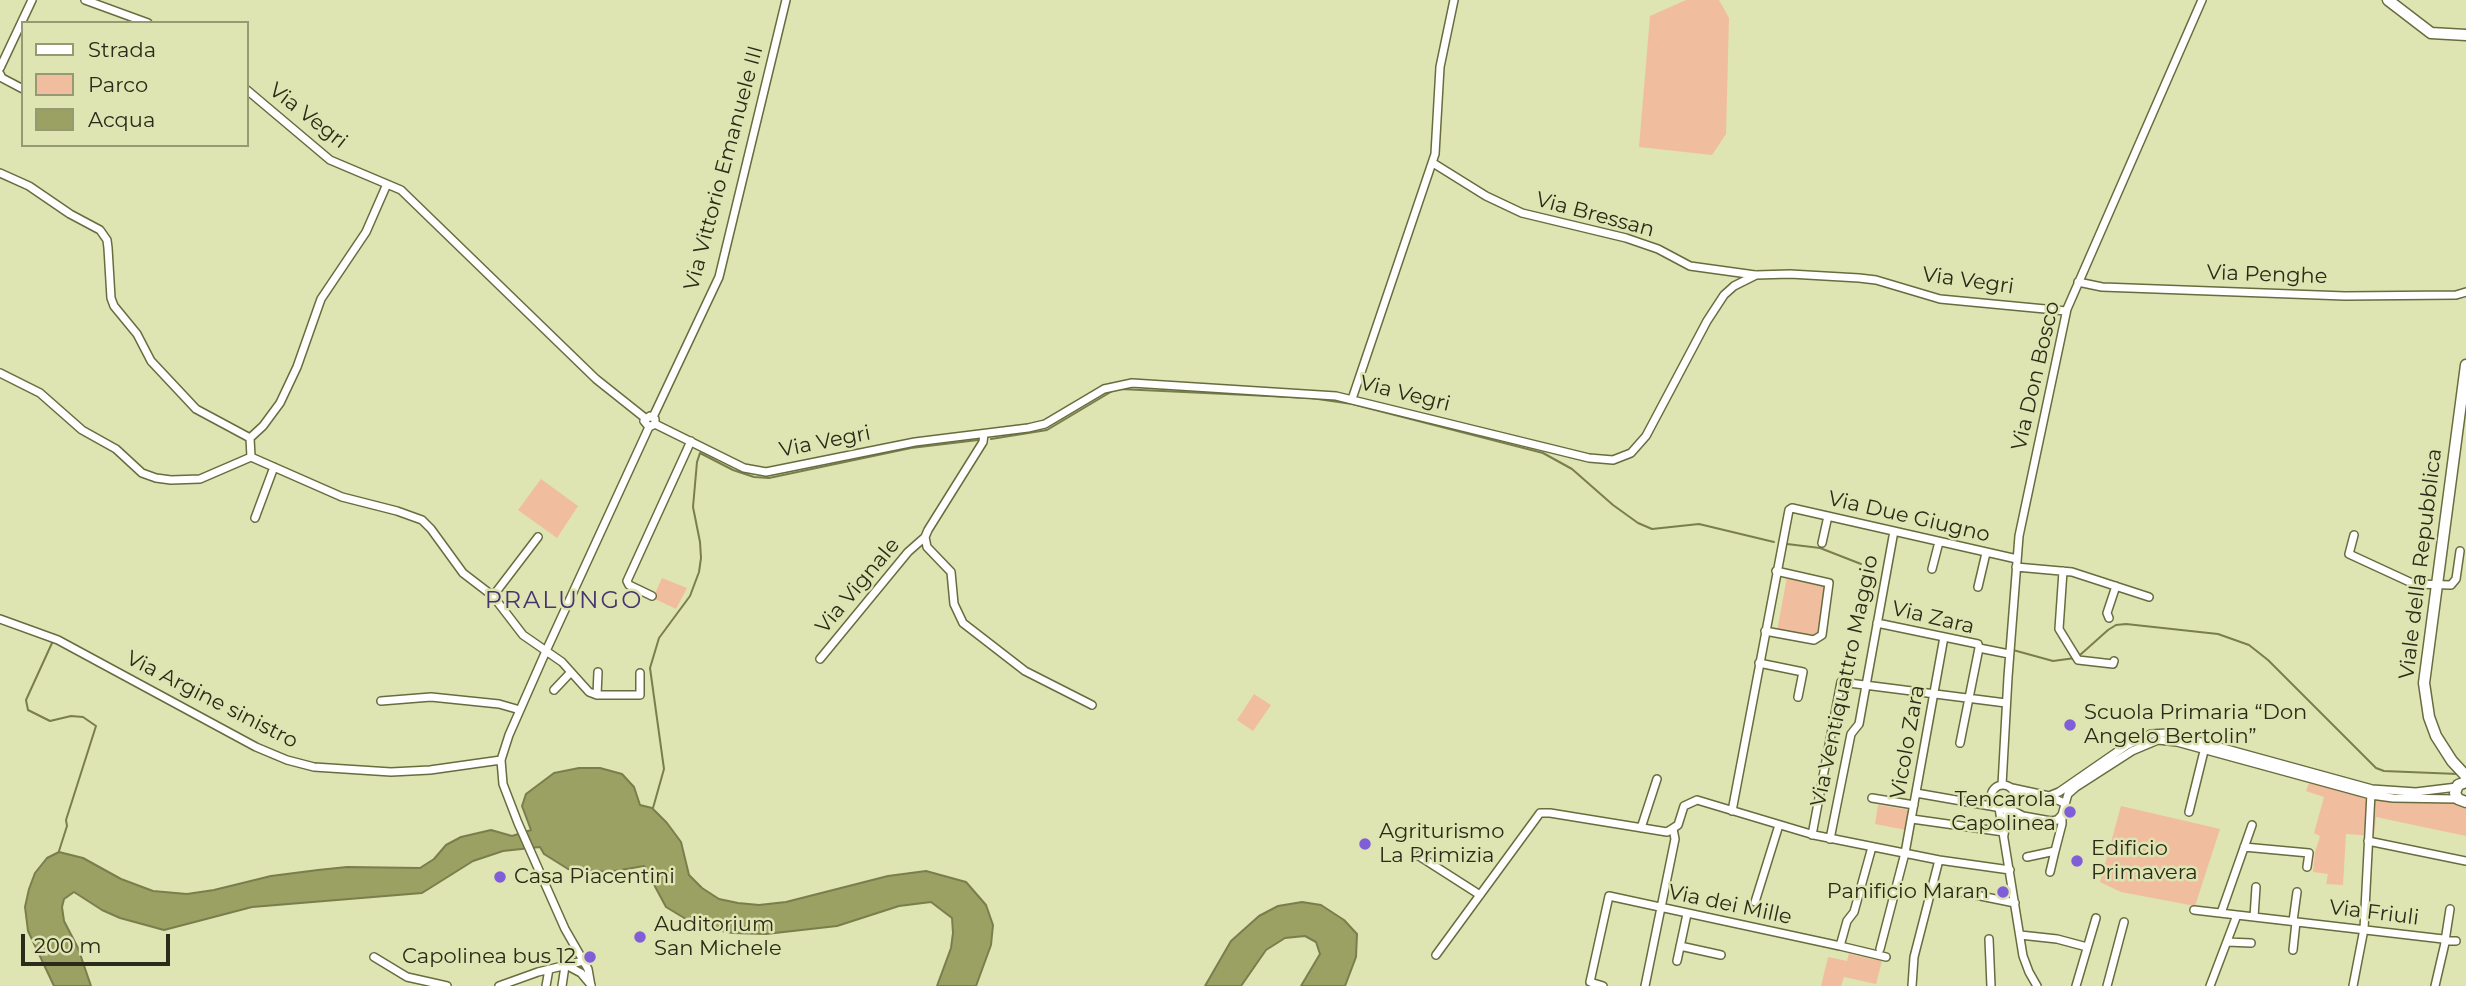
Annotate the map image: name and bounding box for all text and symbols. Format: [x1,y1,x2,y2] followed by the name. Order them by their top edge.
[21,21,248,147] legend
[88,37,156,62] text: Strada
[679,43,769,293] street label: Via Vittorio Emanuele III
[88,72,148,97] text: Parco
[264,78,352,154] street label: Via Vegri
[88,107,155,132] text: Acqua
[1533,187,1657,243] street label: Via Bressan
[2206,260,2328,290] street label: Via Penghe
[1921,262,2015,300] street label: Via Vegri
[2007,299,2065,453] street label: Via Don Bosco
[1357,371,1453,417] street label: Via Vegri
[777,421,873,463] street label: Via Vegri
[2394,447,2448,681] street label: Viale della Repubblica
[1826,486,1992,548] street label: Via Due Giugno
[811,533,905,639] street label: Via Vignale
[1806,553,1884,809] street label: Via Ventiquattro Maggio
[486,587,642,615] district label: PRALUNGO
[1889,596,1977,640] street label: Via Zara
[122,646,302,754] street label: Via Argine sinistro
[1886,683,1930,801] street label: Vicolo Zara
[2084,700,2307,750] place label: Scuola Primaria “Don Angelo Bertolin”
[2062,717,2078,733] marker: Scuola Primaria “Don Angelo Bertolin”
[1951,787,2056,837] place label: Tencarola Capolinea
[2062,804,2078,820] marker: Tencarola Capolinea
[1379,819,1504,869] place label: Agriturismo La Primizia
[1357,836,1373,852] marker: Agriturismo La Primizia
[2091,836,2198,886] place label: Edificio Primavera
[2069,853,2085,869] marker: Edificio Primavera
[514,864,675,890] place label: Casa Piacentini
[492,869,508,885] marker: Casa Piacentini
[1827,879,1989,905] place label: Panificio Maran
[1666,880,1794,930] street label: Via dei Mille
[1995,884,2011,900] marker: Panificio Maran
[2328,895,2420,931] street label: Via Friuli
[654,912,782,962] place label: Auditorium San Michele
[24,920,173,964] scale bar
[632,929,648,945] marker: Auditorium San Michele
[34,933,101,958] text: 200 m
[402,944,576,970] place label: Capolinea bus 12
[582,949,598,965] marker: Capolinea bus 12

